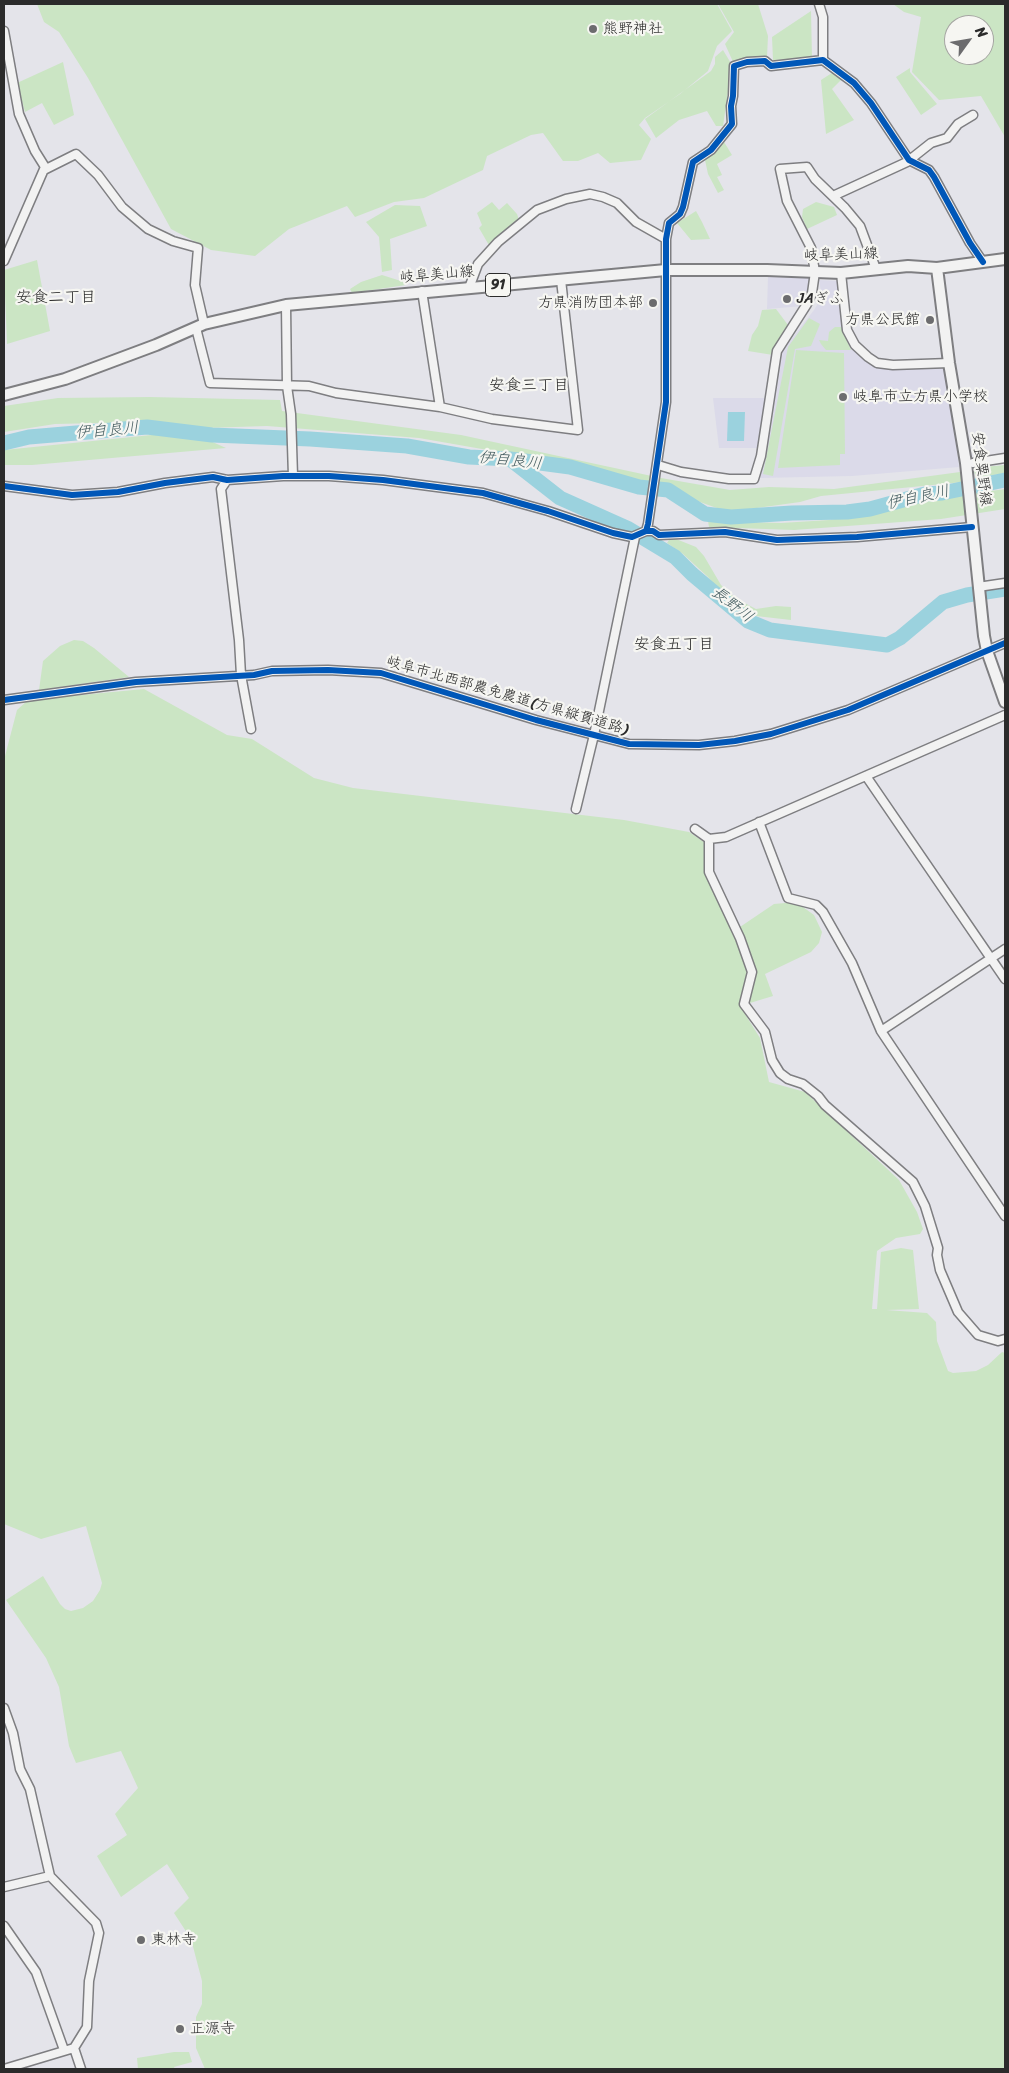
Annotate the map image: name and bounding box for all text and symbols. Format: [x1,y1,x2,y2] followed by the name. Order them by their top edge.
[944,15,994,65] north arrow
[603,20,663,38] place label: 熊野神社
[968,22,994,43] text: N
[587,23,599,35] marker: 熊野神社
[803,245,879,265] street label: 岐阜美山線
[399,263,475,287] street label: 岐阜美山線
[486,274,510,296] road number: 91
[16,288,96,308] district label: 安食二丁目
[797,290,844,308] place label: JAぎふ
[781,293,793,305] marker: JAぎふ
[538,294,643,312] place label: 方県消防団本部
[647,297,659,309] marker: 方県消防団本部
[845,311,920,329] place label: 方県公民館
[924,314,936,326] marker: 方県公民館
[489,376,569,396] district label: 安食三丁目
[853,388,988,406] place label: 岐阜市立方県小学校
[837,391,849,403] marker: 岐阜市立方県小学校
[74,419,140,443] water label: 伊自良川
[967,431,995,507] street label: 安食粟野線
[477,448,543,474] water label: 伊自良川
[885,482,951,514] water label: 伊自良川
[707,583,757,627] water label: 長野川
[634,635,714,655] district label: 安食五丁目
[384,653,630,739] street label: 岐阜市北西部農免農道(方県縦貫道路)
[151,1931,196,1949] place label: 東林寺
[135,1934,147,1946] marker: 東林寺
[190,2020,235,2038] place label: 正源寺
[174,2023,186,2035] marker: 正源寺

